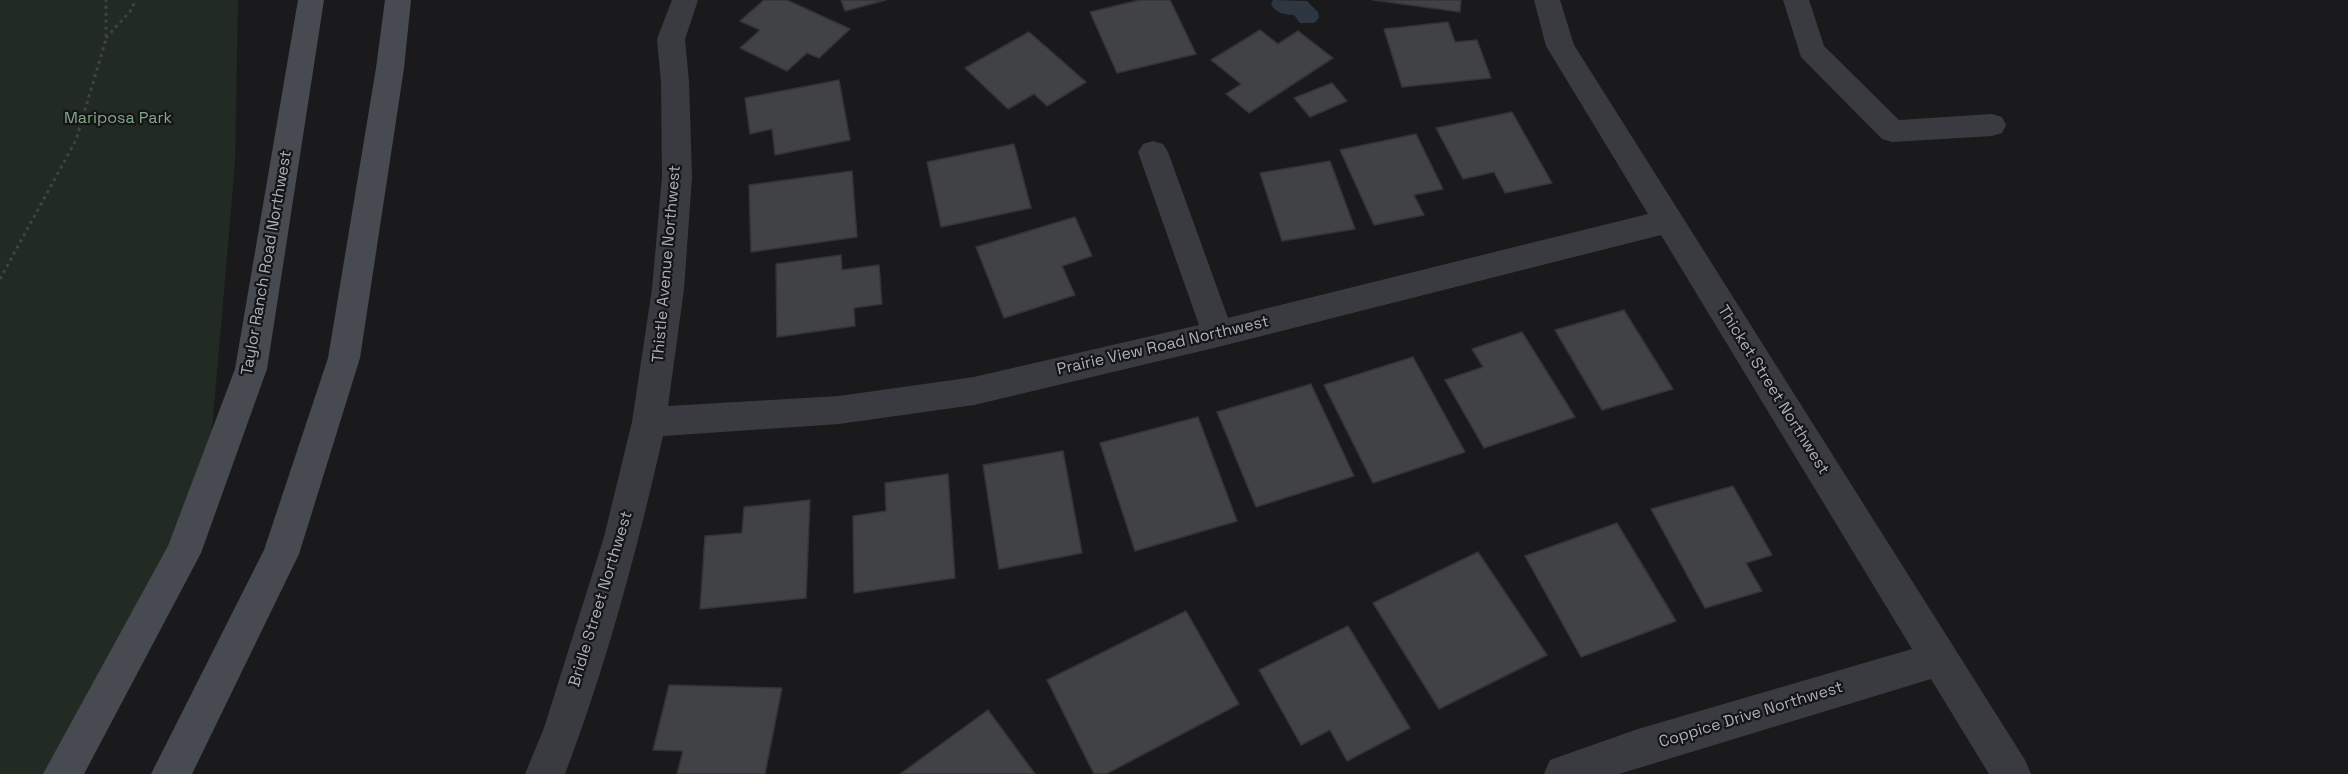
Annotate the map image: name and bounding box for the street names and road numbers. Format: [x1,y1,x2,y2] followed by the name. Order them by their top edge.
[238,149,296,377] street label: Taylor Ranch Road Northwest
[649,164,685,364] street label: Thistle Avenue Northwest
[1713,302,1833,478] street label: Thicket Street Northwest
[1055,312,1271,380] street label: Prairie View Road Northwest
[565,509,637,689] street label: Bridle Street Northwest
[1657,678,1845,752] street label: Coppice Drive Northwest

